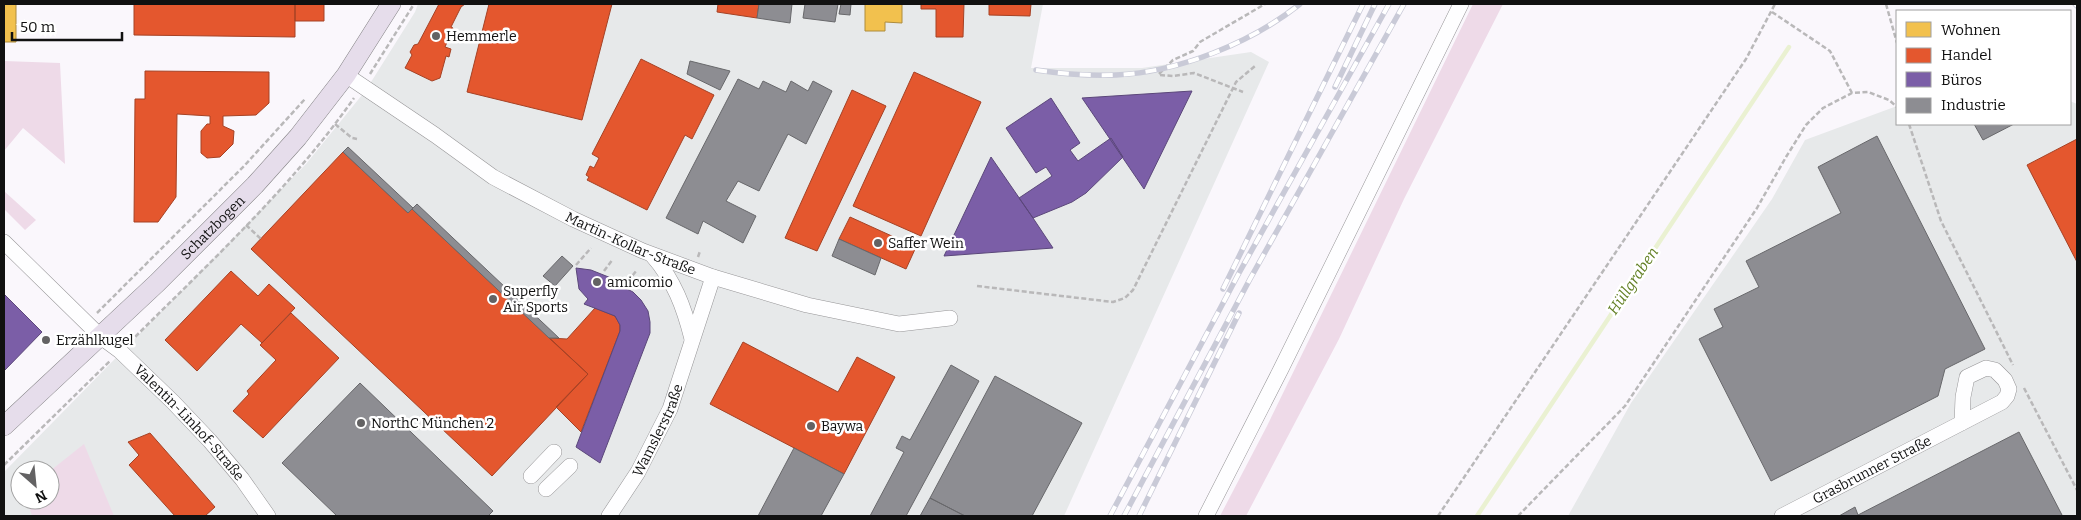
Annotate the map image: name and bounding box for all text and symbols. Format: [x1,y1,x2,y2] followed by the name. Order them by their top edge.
[12,10,122,42] scale bar
[1896,10,2071,125] legend
[20,18,56,36] text: 50 m
[1941,21,2001,39] text: Wohnen
[446,28,517,45] place label: Hemmerle
[430,30,442,42] marker: Hemmerle
[1941,46,1992,64] text: Handel
[1941,71,1982,89] text: Büros
[1941,96,2006,114] text: Industrie
[177,192,249,263] street label: Schatzbogen
[563,209,698,279] street label: Martin-Kollar-Straße
[888,235,964,252] place label: Saffer Wein
[872,237,884,249] marker: Saffer Wein
[1604,244,1662,318] water label: Hüllgraben
[607,274,673,291] place label: amicomio
[591,276,603,288] marker: amicomio
[503,283,568,316] place label: Superfly Air Sports
[487,293,499,305] marker: Superfly Air Sports
[56,332,134,349] place label: Erzählkugel
[40,334,52,346] marker: Erzählkugel
[130,361,248,484] street label: Valentin-Linhof-Straße
[629,382,687,480] street label: Wamslerstraße
[371,415,494,432] place label: NorthC München 2
[355,417,367,429] marker: NorthC München 2
[821,418,864,435] place label: Baywa
[805,420,817,432] marker: Baywa
[1810,432,1934,508] street label: Grasbrunner Straße
[10,460,60,510] north arrow
[32,486,49,506] text: N

